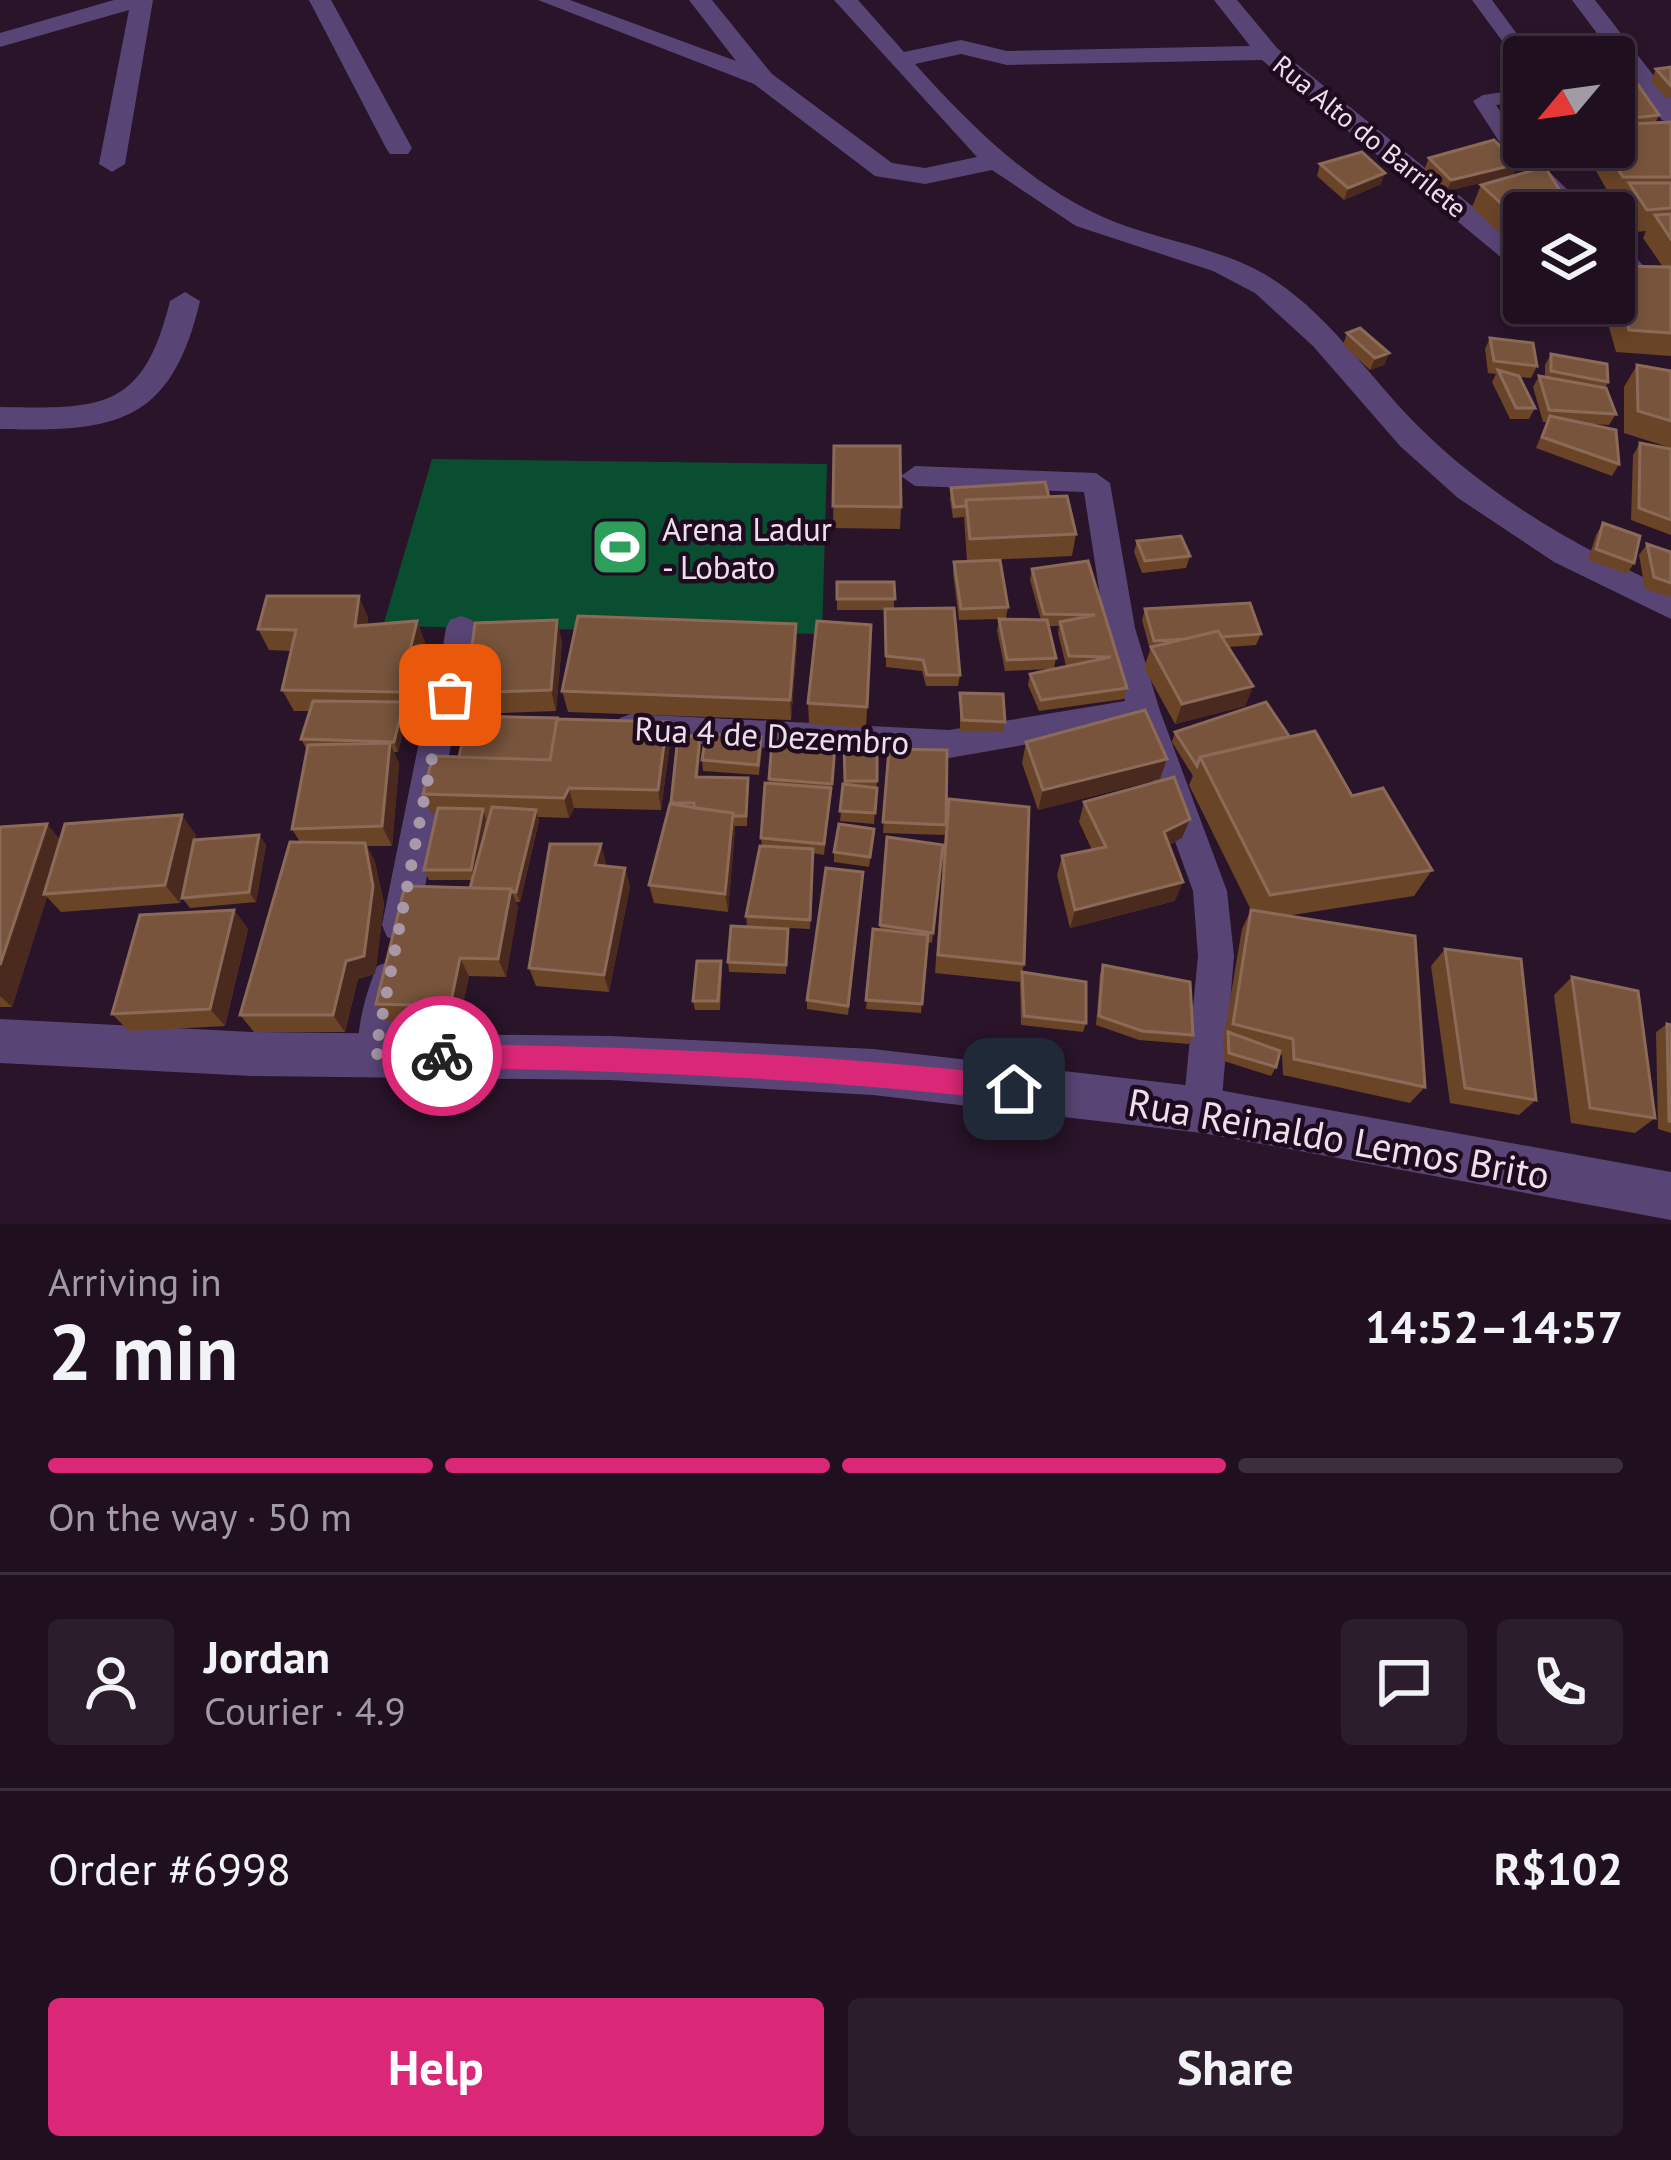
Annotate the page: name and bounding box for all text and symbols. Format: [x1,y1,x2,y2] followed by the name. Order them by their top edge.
[1503,36,1635,168] north arrow
[1503,36,1635,324] map controls
[1266,47,1474,225] street label: Rua Alto do Barrilete
[1503,192,1635,324] button: layers
[662,507,832,588] place label: Arena Ladur - Lobato
[589,516,651,578] sports icon: Arena Ladur - Lobato
[399,644,501,746] pin
[417,662,483,728] icon: bag
[634,706,910,764] street label: Rua 4 de Dezembro
[382,996,502,1116] courier
[409,1023,475,1089] icon: bike
[963,1038,1065,1140] pin
[981,1056,1047,1122] icon: home
[1124,1076,1554,1200] street label: Rua Reinaldo Lemos Brito
[48,1256,222,1307] text: Arriving in
[1365,1297,1623,1355] text: 14:52–14:57
[48,1301,238,1402] text: 2 min
[48,1491,352,1542] text: On the way · 50 m
[48,1619,174,1745] button: person
[1341,1619,1467,1745] button: chat
[1497,1619,1623,1745] button: phone
[204,1627,330,1685] text: Jordan
[204,1685,406,1736] text: Courier · 4.9
[48,1839,291,1897] text: Order #6998
[1494,1839,1623,1897] text: R$102
[48,1998,824,2136] button: Help
[848,1998,1623,2136] button: Share

